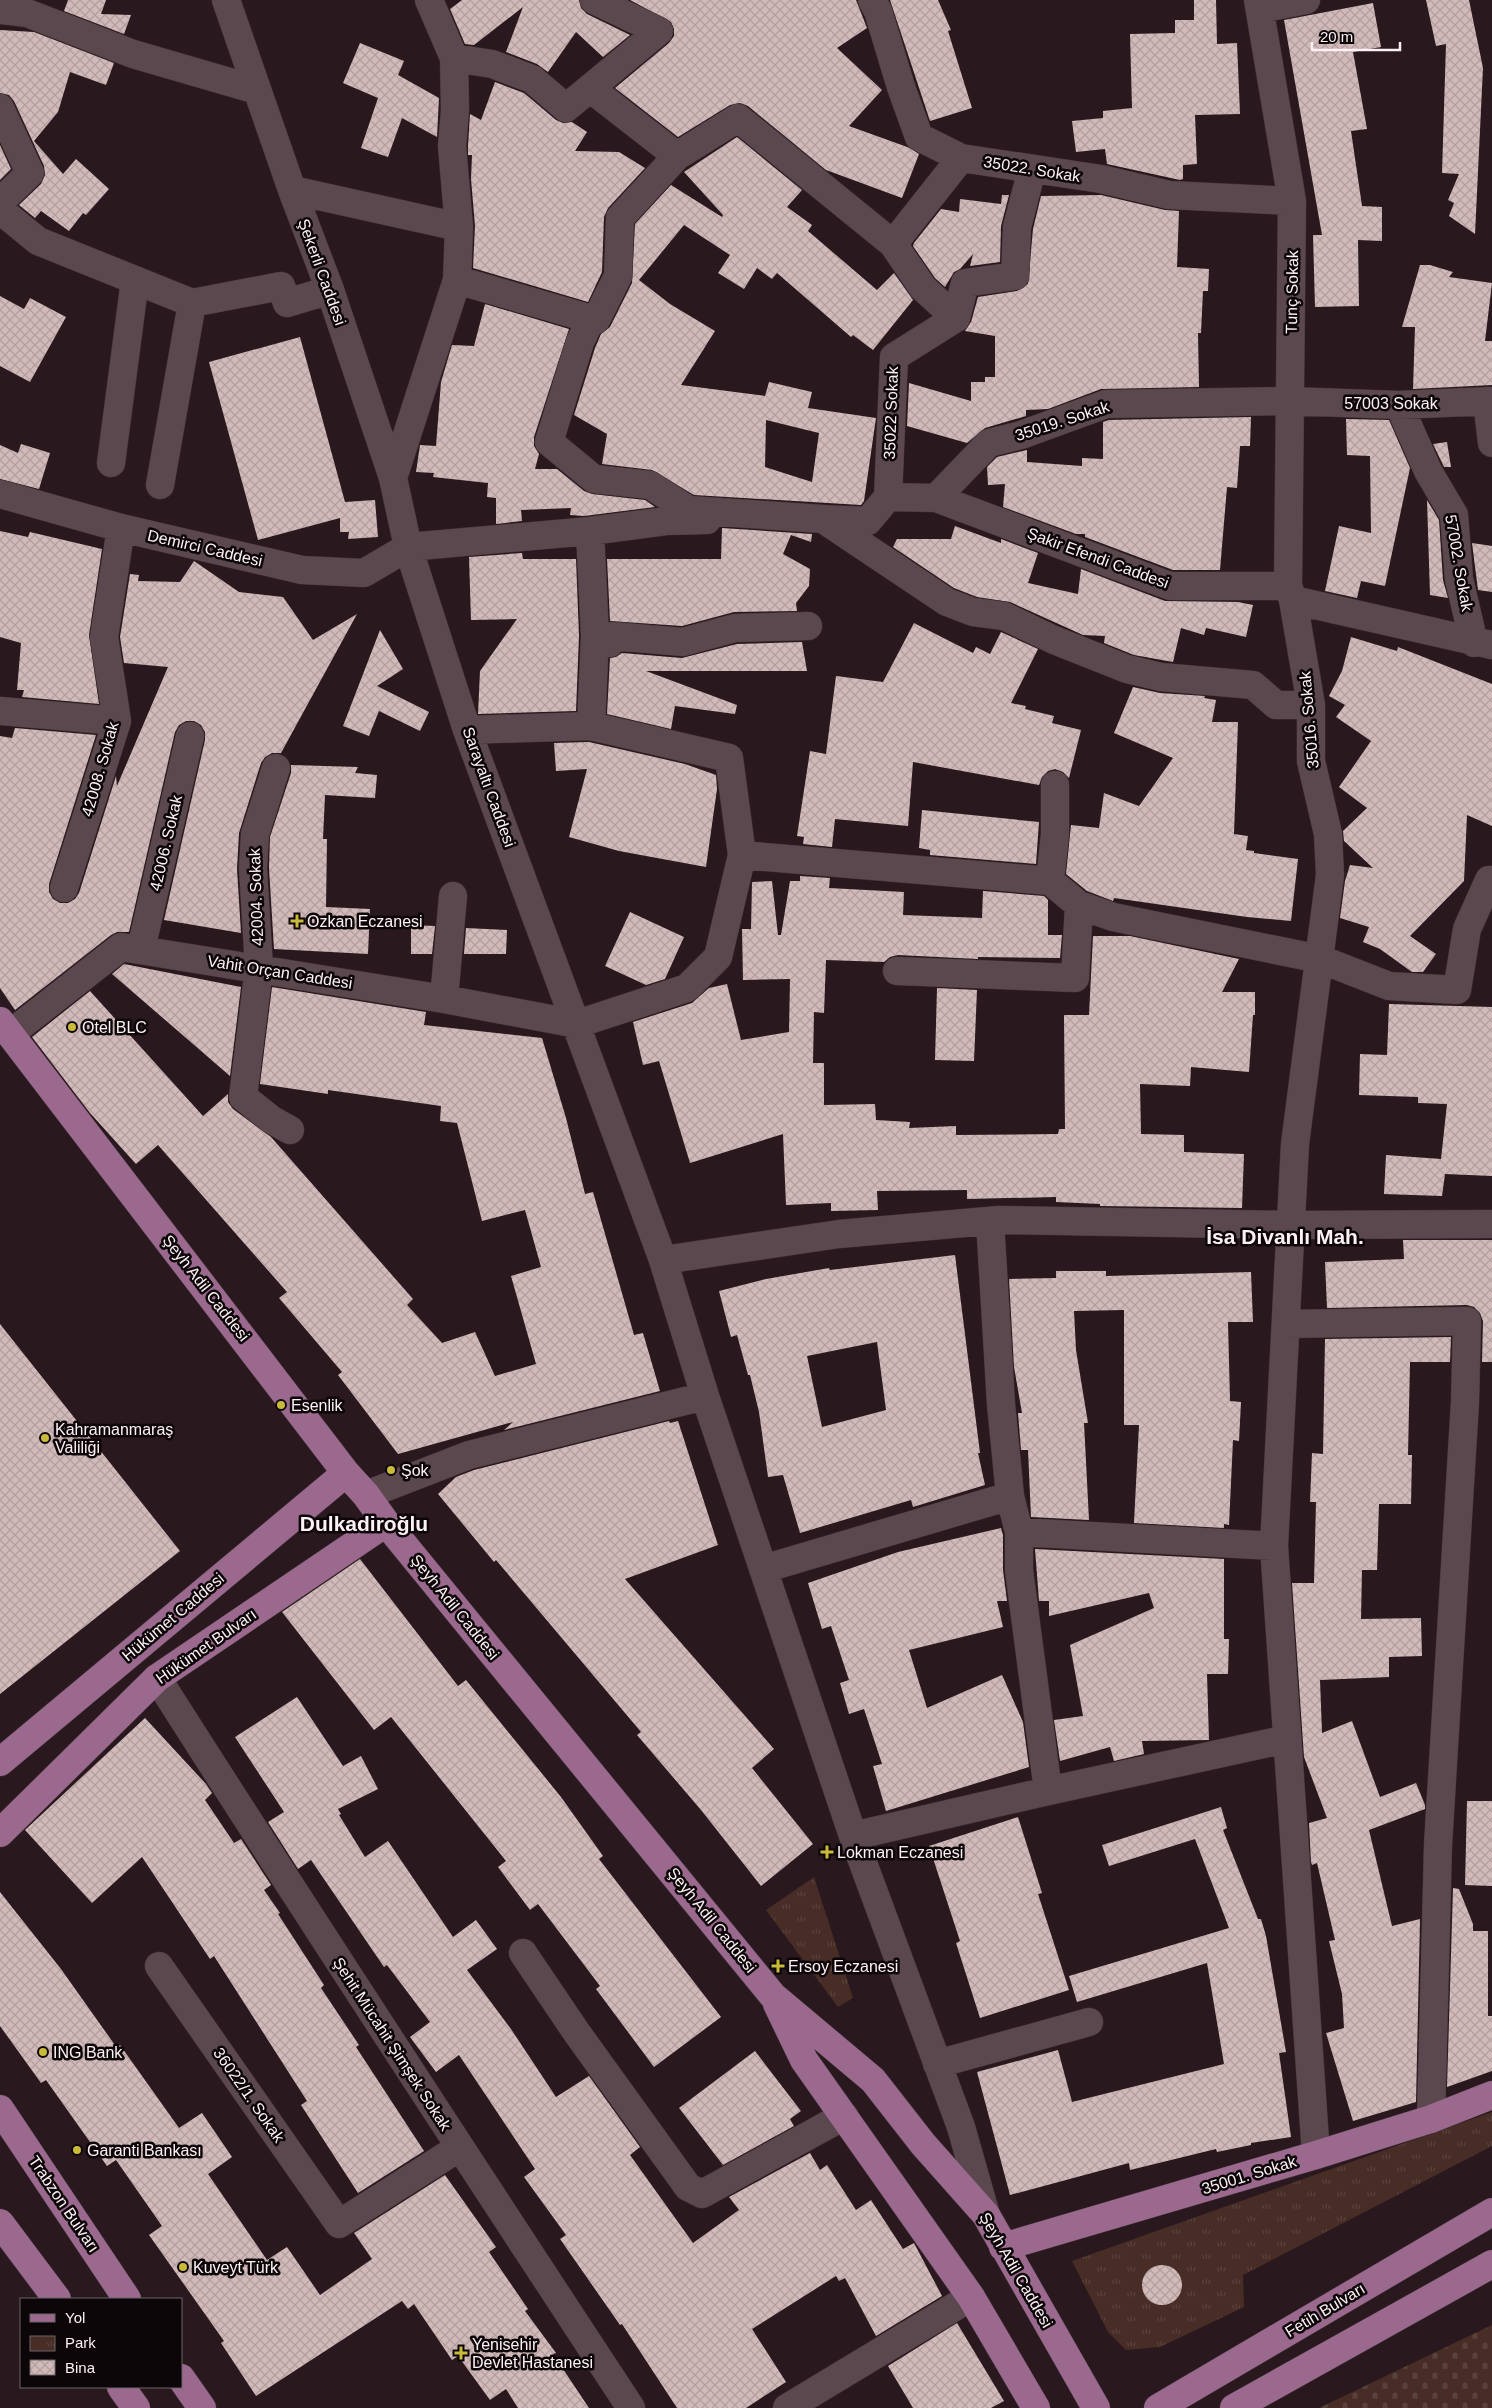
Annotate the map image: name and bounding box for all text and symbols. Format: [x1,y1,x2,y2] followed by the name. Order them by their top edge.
[1312,20,1400,52] scale bar
[1320,28,1353,45] text: 20 m
[982,153,1083,185] street label: 35022. Sokak
[295,216,349,328] street label: Şekerli Caddesi
[1283,249,1301,334] street label: Tunç Sokak
[881,365,901,460] street label: 35022 Sokak
[1344,395,1439,412] street label: 57003 Sokak
[1013,397,1112,444] street label: 35019. Sokak
[1442,513,1476,614] street label: 57002. Sokak
[1025,524,1171,592] street label: Şakir Efendi Caddesi
[146,527,264,569] street label: Demirci Caddesi
[1296,670,1322,769] street label: 35016. Sokak
[78,719,122,818] street label: 42008. Sokak
[459,725,519,849] street label: Sarayaltı Caddesi
[147,792,186,893] street label: 42006. Sokak
[246,847,266,946] street label: 42004. Sokak
[307,913,423,930] place label: Ozkan Eczanesi
[291,915,303,927] marker: Ozkan Eczanesi
[206,952,354,992] street label: Vahit Orçan Caddesi
[82,1019,147,1036] place label: Otel BLC
[66,1021,78,1033] marker: Otel BLC
[1206,1225,1364,1248] district label: İsa Divanlı Mah.
[159,1232,253,1344] street label: Şeyh Adil Caddesi
[291,1397,344,1414] place label: Esenlik
[275,1399,287,1411] marker: Esenlik
[55,1421,173,1456] place label: Kahramanmaraş Valiliği
[39,1432,51,1444] marker: Kahramanmaraş Valiliği
[401,1462,430,1479] place label: Şok
[385,1464,397,1476] marker: Şok
[300,1512,428,1535] district label: Dulkadiroğlu
[408,1551,502,1663] street label: Şeyh Adil Caddesi
[119,1570,227,1664] street label: Hükümet Caddesi
[153,1605,259,1687] street label: Hükümet Bulvarı
[837,1844,963,1861] place label: Lokman Eczanesi
[821,1846,833,1858] marker: Lokman Eczanesi
[665,1864,759,1976] street label: Şeyh Adil Caddesi
[330,1954,455,2134] street label: Şehit Mücahit Şimşek Sokak
[788,1958,898,1975] place label: Ersoy Eczanesi
[772,1960,784,1972] marker: Ersoy Eczanesi
[53,2044,123,2061] place label: ING Bank
[210,2045,288,2146] street label: 36022/1. Sokak
[37,2046,49,2058] marker: ING Bank
[87,2142,202,2159] place label: Garanti Bankası
[71,2144,83,2156] marker: Garanti Bankası
[1200,2152,1299,2197] street label: 35001. Sokak
[26,2153,102,2255] street label: Trabzon Bulvarı
[976,2210,1056,2330] street label: Şeyh Adil Caddesi
[193,2259,279,2276] place label: Kuveyt Türk
[177,2261,189,2273] marker: Kuveyt Türk
[1282,2280,1368,2340] street label: Fetih Bulvarı
[20,2298,182,2388] legend
[65,2309,85,2326] text: Yol
[65,2334,96,2351] text: Park
[472,2336,593,2371] place label: Yenisehir Devlet Hastanesi
[454,2346,468,2360] marker: Yenisehir Devlet Hastanesi
[65,2359,96,2376] text: Bina

